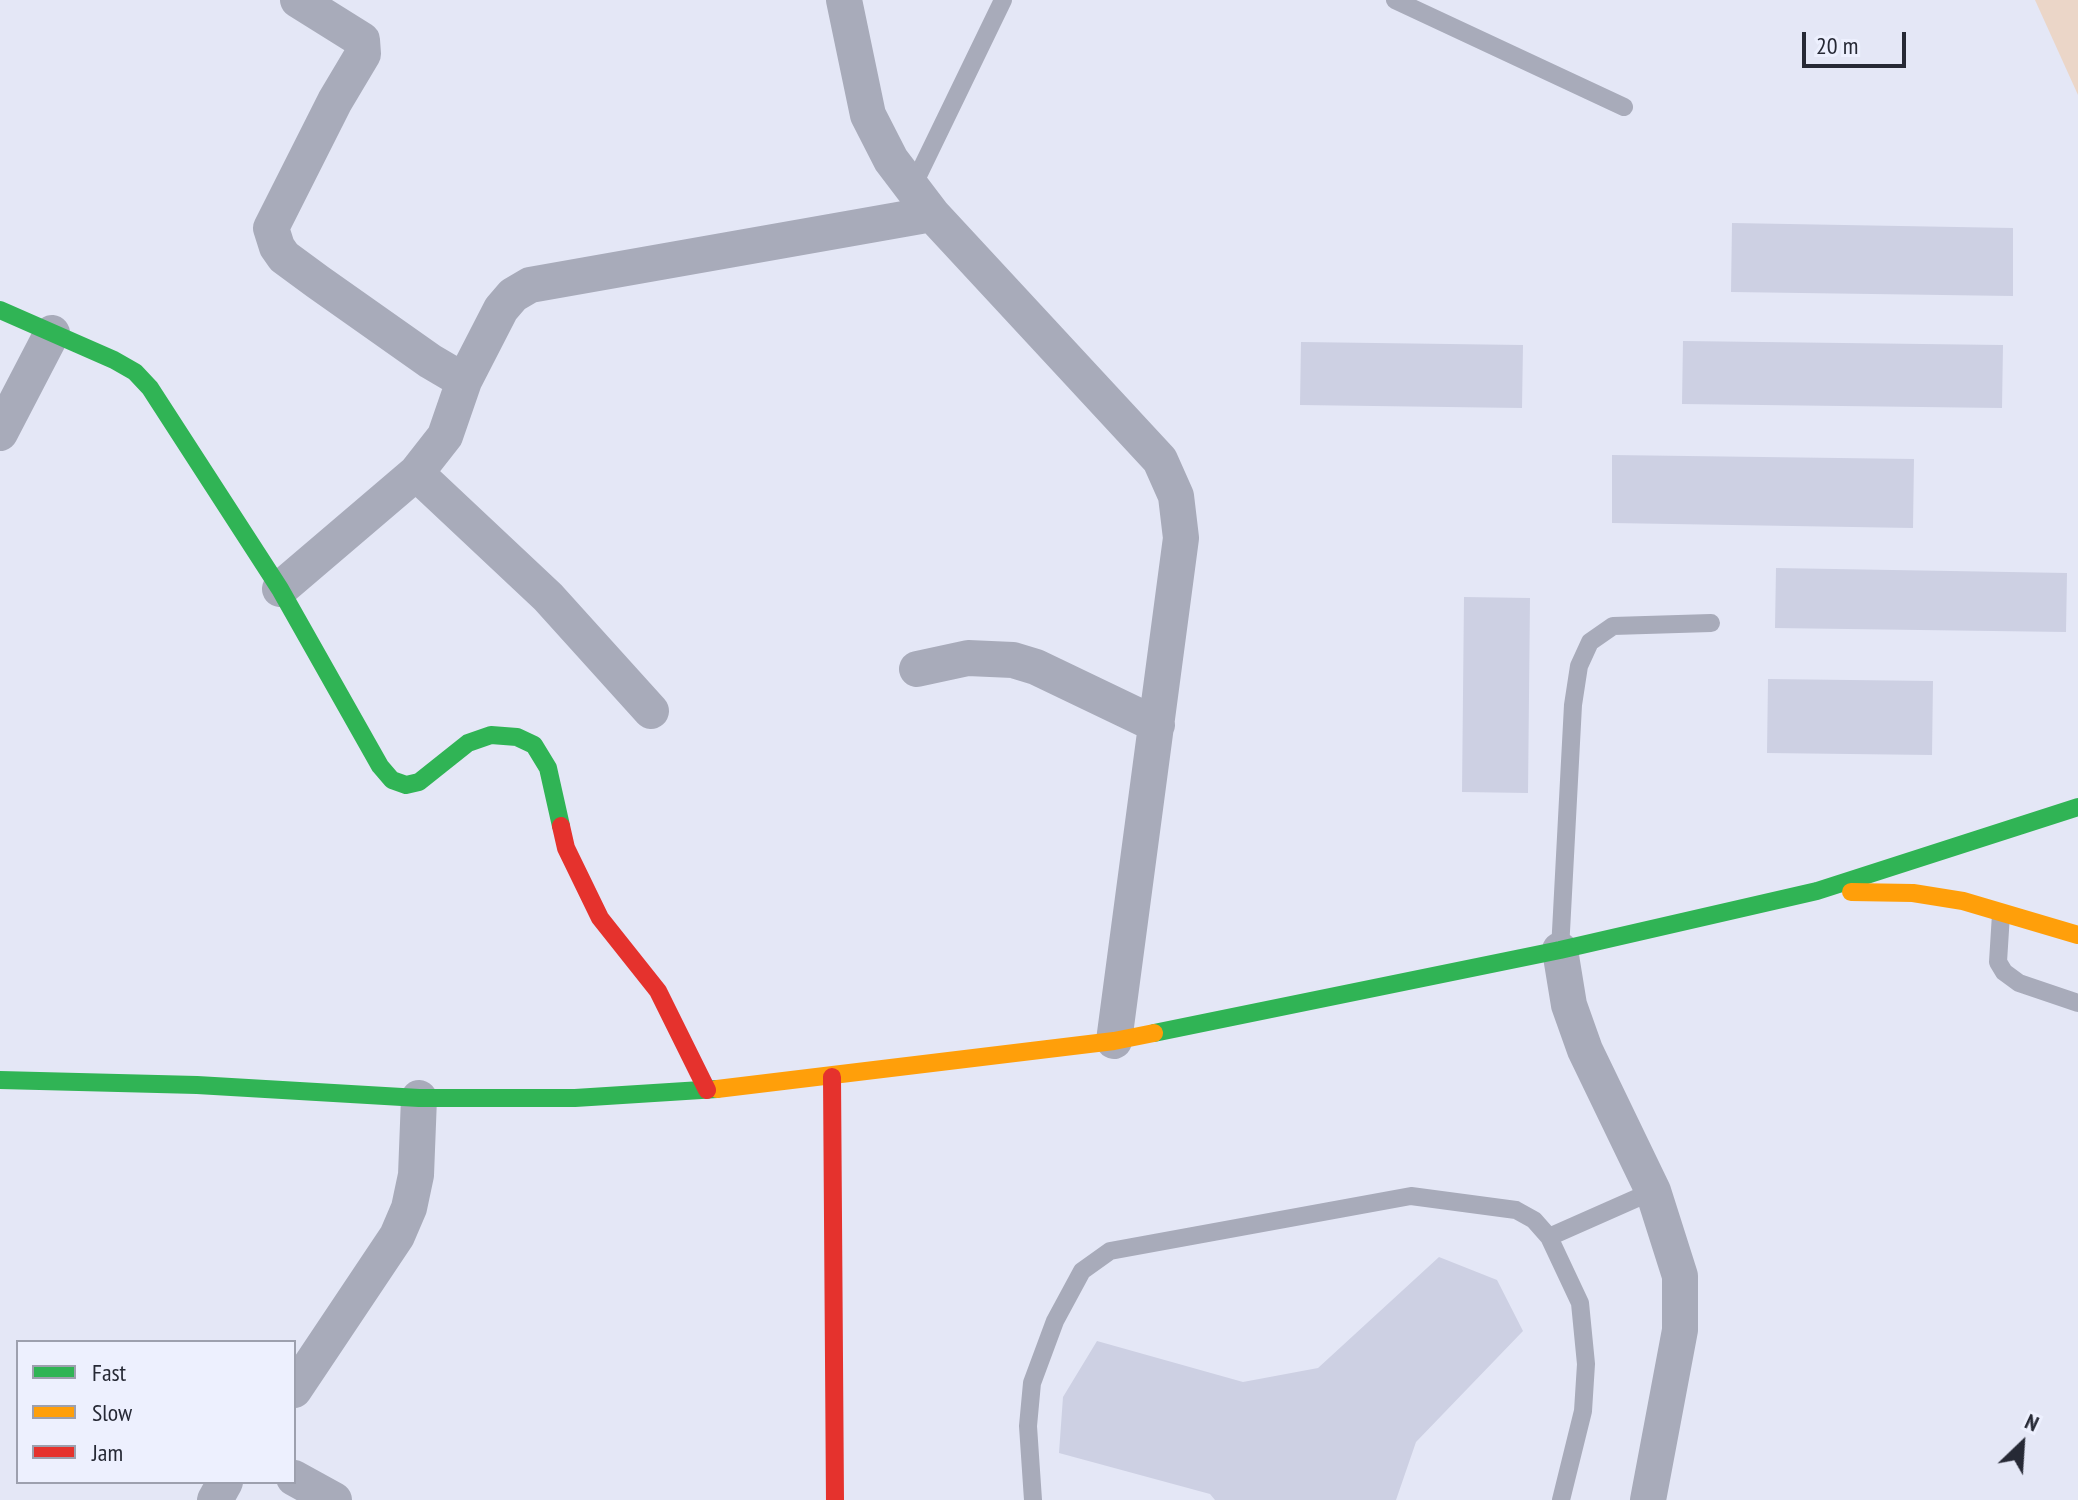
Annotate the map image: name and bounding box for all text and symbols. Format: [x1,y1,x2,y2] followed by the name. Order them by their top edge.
[1806,16,1910,66] scale bar
[1816,30,1858,61] text: 20 m
[16,1340,296,1484] legend
[92,1357,126,1388] text: Fast
[92,1397,132,1428] text: Slow
[1982,1404,2062,1484] north arrow
[2021,1407,2043,1437] text: N
[92,1437,123,1468] text: Jam

